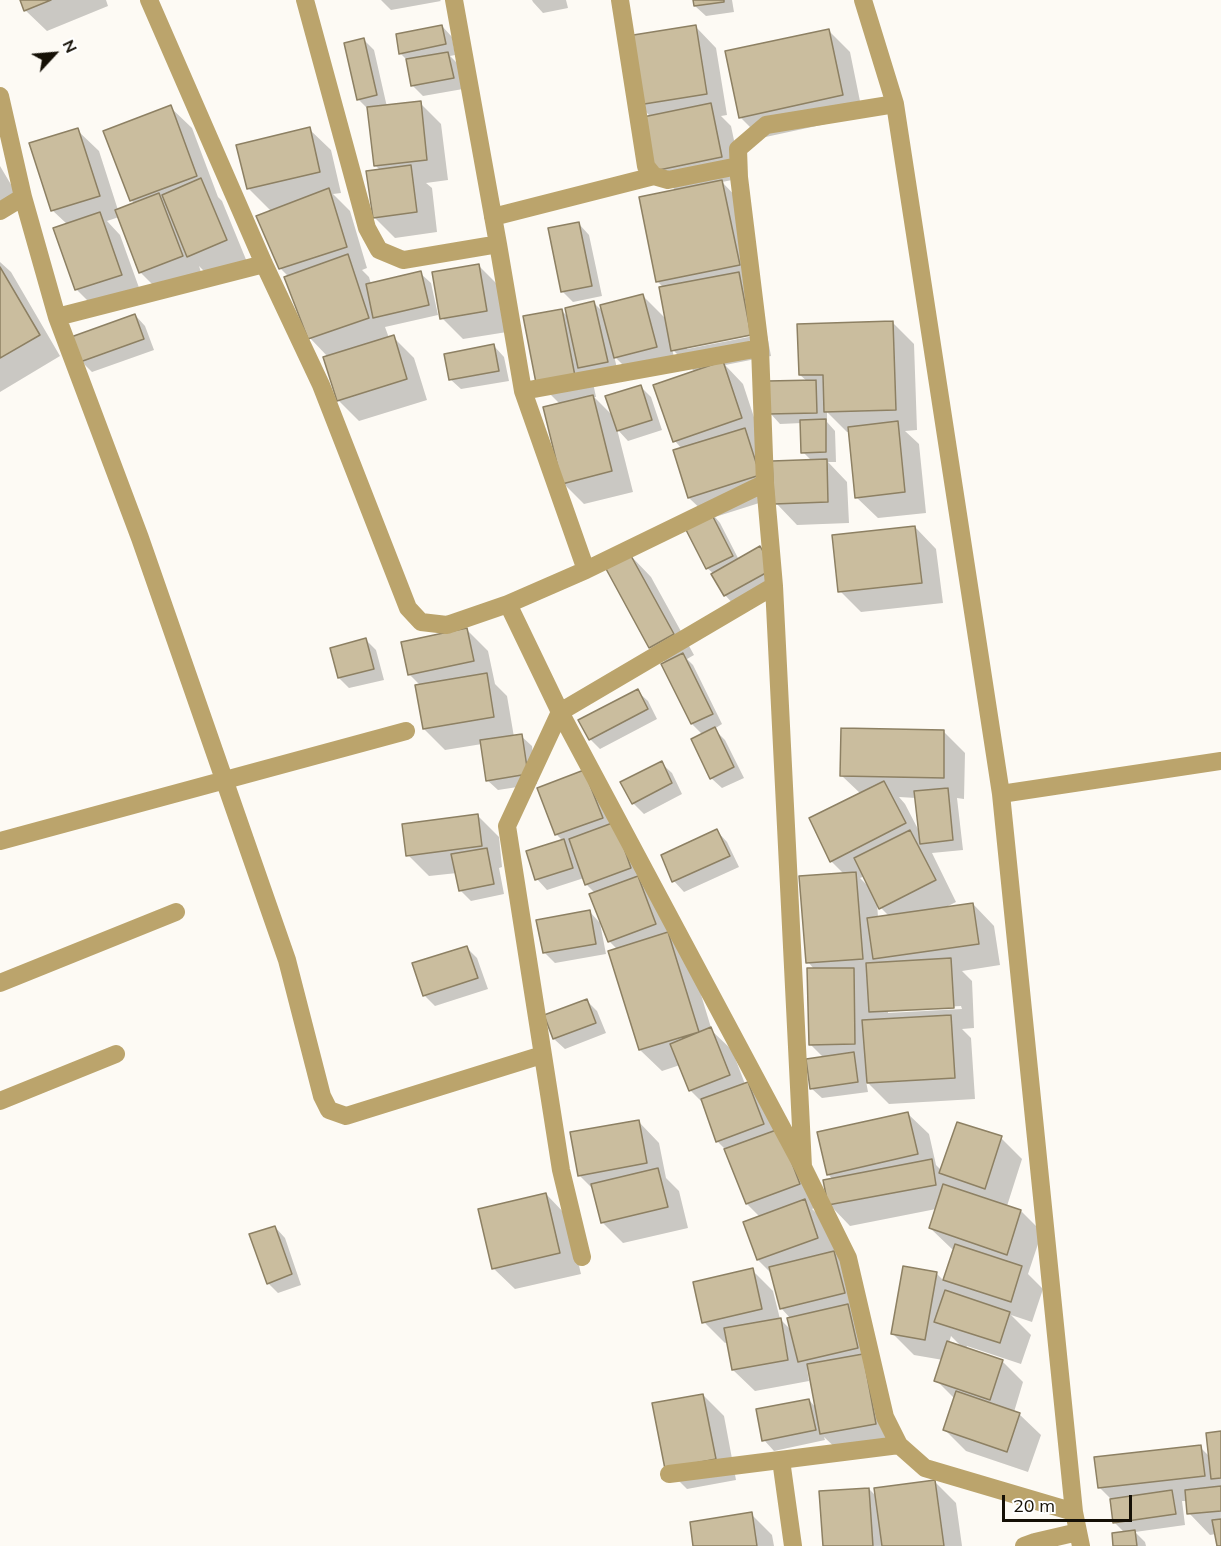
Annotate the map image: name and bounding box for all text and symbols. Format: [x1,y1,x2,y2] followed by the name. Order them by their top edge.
[24,24,84,84] north arrow
[59,36,82,56] text: N
[1005,1483,1136,1521] scale bar
[1013,1494,1055,1517] text: 20 m

